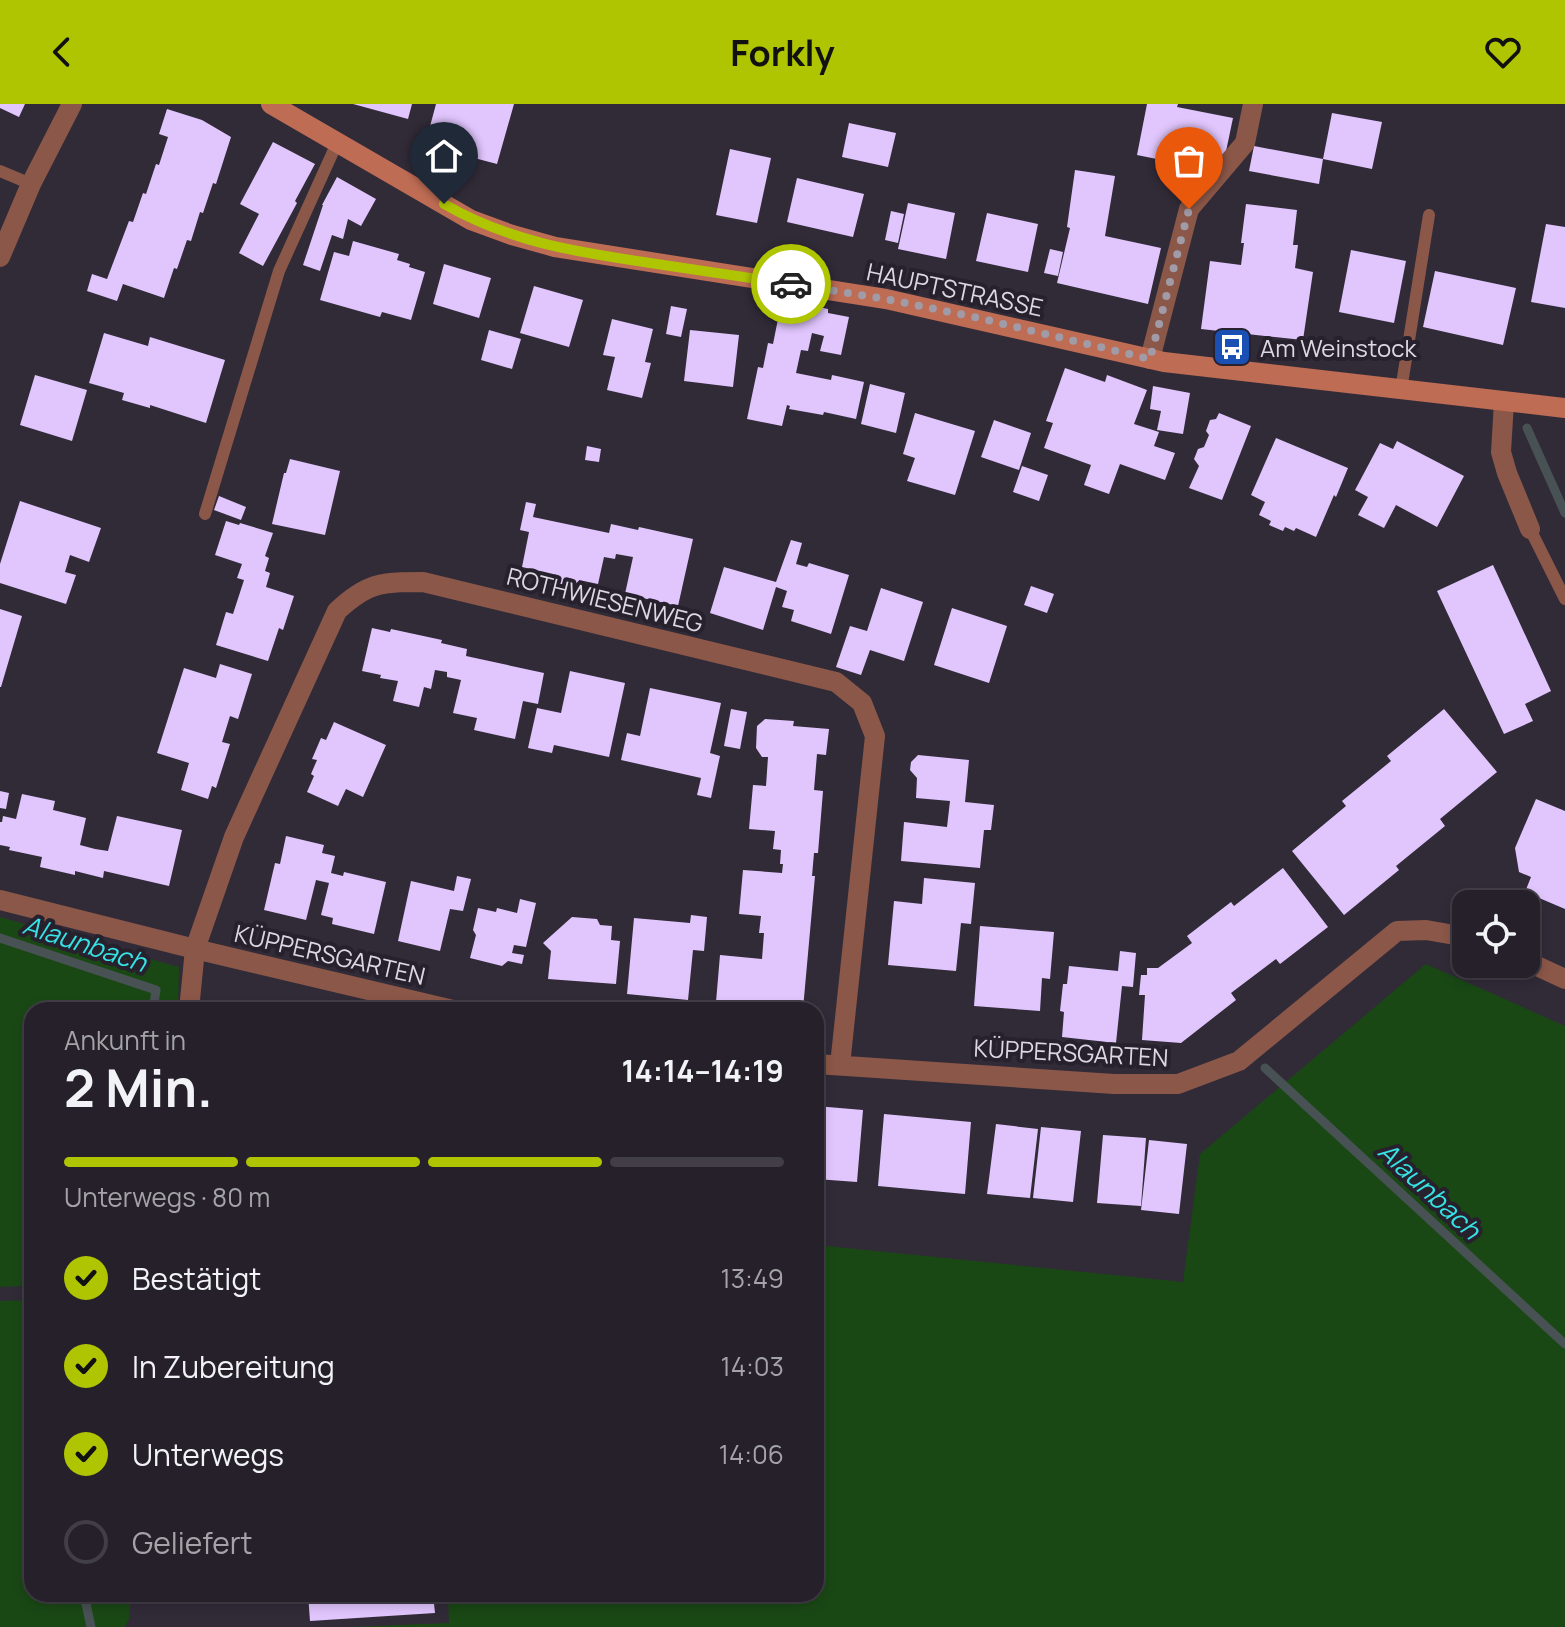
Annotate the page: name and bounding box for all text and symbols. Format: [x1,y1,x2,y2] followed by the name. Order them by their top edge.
[730,28,835,77] text: Forkly
[40,30,84,74] icon: back
[1481,30,1525,74] icon: heart
[410,122,478,204] pin
[1155,127,1223,209] pin
[422,134,466,178] icon: home
[1167,139,1211,183] icon: bag
[751,244,831,324] courier
[864,254,1046,324] street label: HAUPTSTRASSE
[769,262,813,306] icon: car
[1211,326,1253,368] bus stop icon: Am Weinstock
[1260,331,1417,364] place label: Am Weinstock
[503,559,707,639] street label: ROTHWIESENWEG
[1452,890,1540,978] map controls
[1452,890,1540,978] button: locate
[19,906,153,980] water label: Alaunbach
[231,916,429,992] street label: KÜPPERSGARTEN
[64,1022,186,1058] text: Ankunft in
[973,1030,1169,1074] street label: KÜPPERSGARTEN
[621,1050,784,1091] text: 14:14–14:19
[64,1052,213,1123] text: 2 Min.
[1371,1133,1490,1248] water label: Alaunbach
[64,1179,270,1215] text: Unterwegs · 80 m
[64,1256,108,1300] icon: check
[132,1258,261,1299] text: Bestätigt
[721,1260,784,1296] text: 13:49
[64,1344,108,1388] icon: check
[132,1346,335,1387] text: In Zubereitung
[721,1348,784,1384] text: 14:03
[64,1432,108,1476] icon: check
[132,1434,284,1475] text: Unterwegs
[719,1436,784,1472] text: 14:06
[132,1522,253,1563] text: Geliefert

